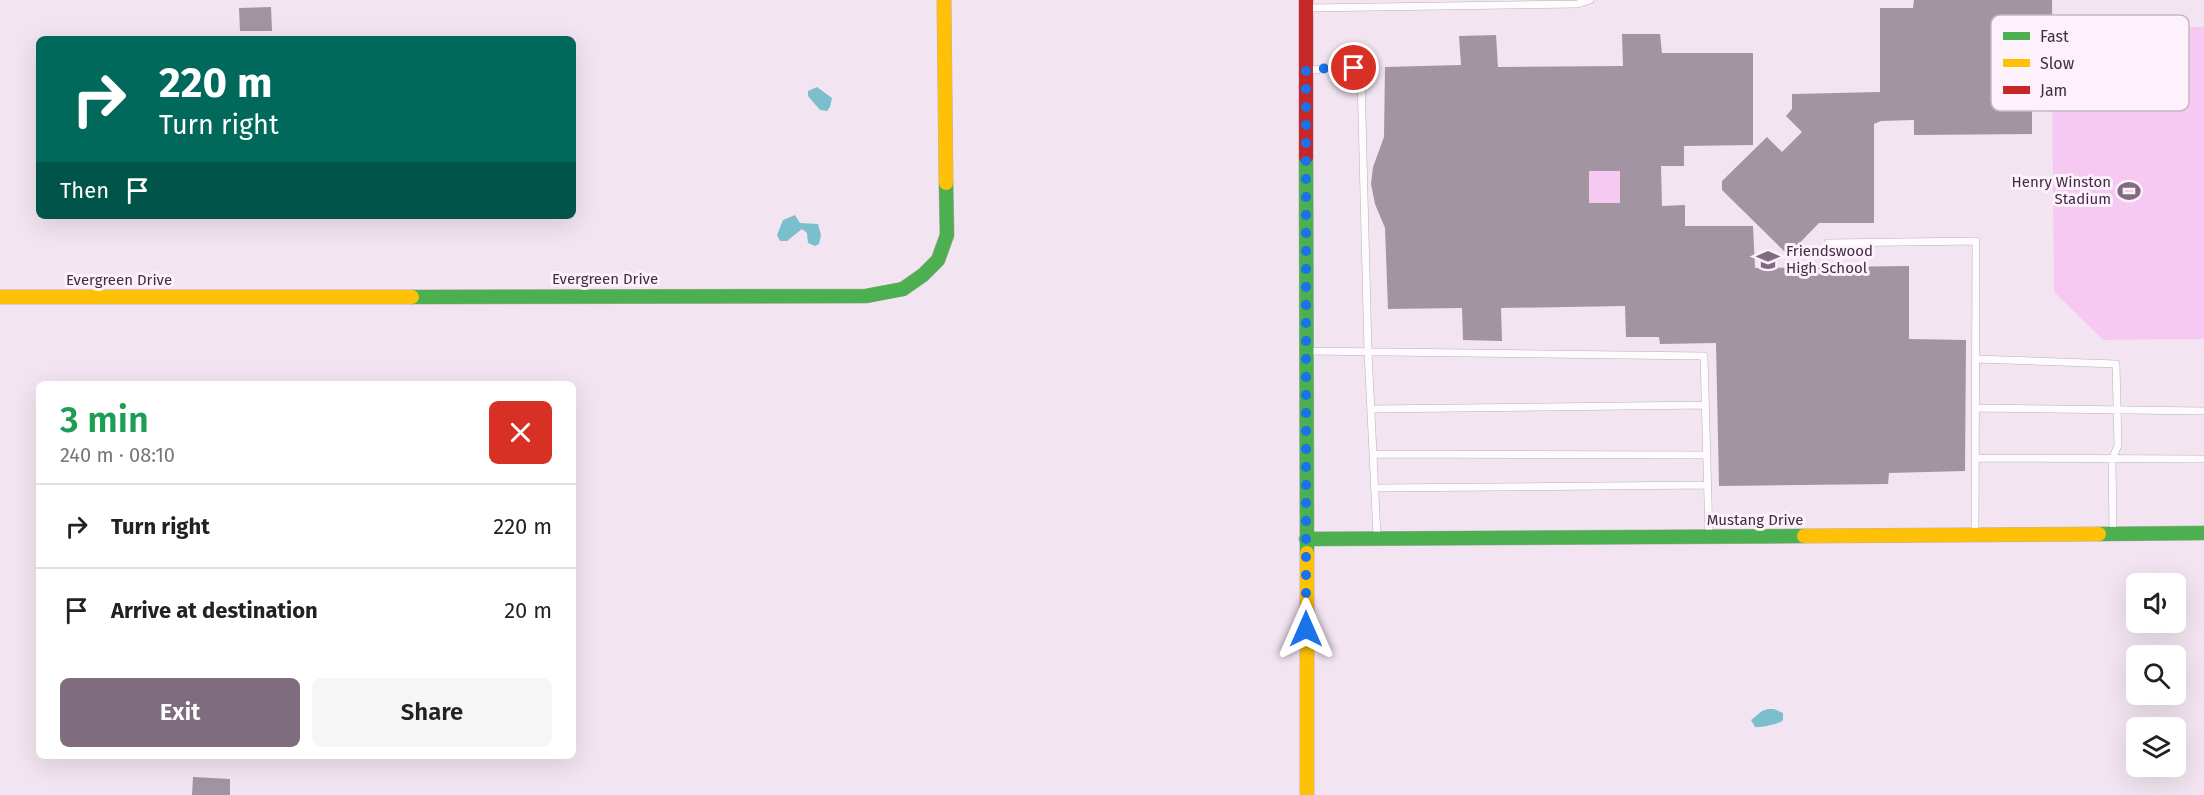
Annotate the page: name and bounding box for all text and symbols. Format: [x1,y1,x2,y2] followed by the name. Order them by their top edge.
[1991,15,2189,111] legend
[2040,27,2069,46] text: Fast
[1328,42,1379,93] pin
[1337,51,1370,84] icon: arrive
[2040,54,2075,73] text: Slow
[159,58,272,108] text: 220 m
[60,60,138,138] icon: right
[2040,81,2067,100] text: Jam
[159,109,279,141] text: Turn right
[2012,173,2111,208] place label: Henry Winston Stadium
[121,174,154,207] icon: arrive
[60,177,109,204] text: Then
[2116,178,2142,204] sports icon: Henry Winston Stadium
[1786,242,1873,277] place label: Friendswood High School
[1755,247,1781,273] school or university icon: Friendswood High School
[552,270,658,288] street label: Evergreen Drive
[66,271,172,289] street label: Evergreen Drive
[60,398,149,442] text: 3 min
[489,401,552,464] button: close
[60,443,175,467] text: 240 m · 08:10
[60,510,93,543] icon: right
[1707,511,1803,529] street label: Mustang Drive
[111,513,210,540] text: Turn right
[493,513,552,540] text: 220 m
[2126,573,2186,777] map controls
[2126,573,2186,633] button: sound
[60,594,93,627] icon: arrive
[111,597,318,624] text: Arrive at destination
[504,597,552,624] text: 20 m
[1274,597,1338,661] position arrow
[2126,645,2186,705] button: search
[60,678,300,747] button: Exit
[312,678,552,747] button: Share
[2126,717,2186,777] button: layers

